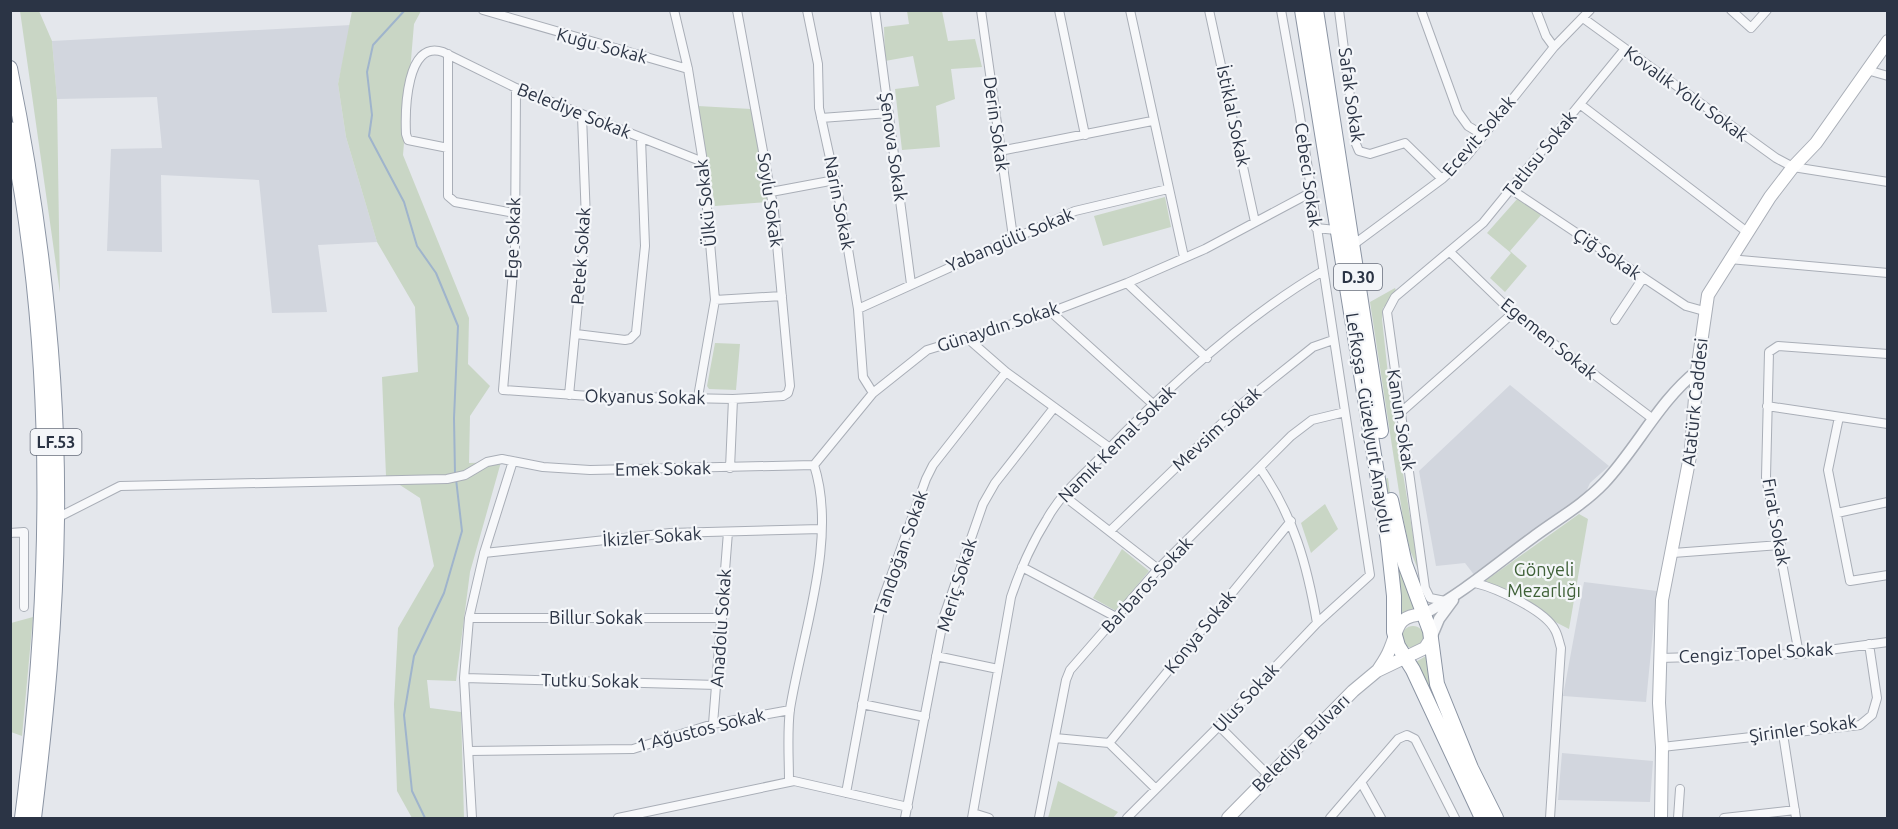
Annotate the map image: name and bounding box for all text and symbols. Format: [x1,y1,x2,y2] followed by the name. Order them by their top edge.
[555,23,650,67] street label: Kuğu Sokak
[1621,42,1752,145] street label: Kovalık Yolu Sokak
[1335,46,1369,143] street label: Safak Sokak
[1213,63,1254,168] street label: İstiklal Sokak
[980,75,1014,173] street label: Derin Sokak
[515,78,634,142] street label: Belediye Sokak
[876,91,912,203] street label: Şenova Sokak
[1438,91,1519,180] street label: Ecevit Sokak
[1499,107,1580,200] street label: Tatlısu Sokak
[1292,121,1326,229] street label: Cebeci Sokak
[754,151,788,248] street label: Soylu Sokak
[821,154,859,251] street label: Narin Sokak
[690,158,720,248] street label: Ülkü Sokak
[501,197,523,279] street label: Ege Sokak
[943,203,1076,275] street label: Yabangülü Sokak
[567,206,593,305] street label: Petek Sokak
[1570,223,1645,283] street label: Çiğ Sokak
[1334,264,1382,290] road number: D.30
[1498,294,1602,383] street label: Egemen Sokak
[934,297,1061,355] street label: Günaydın Sokak
[1343,311,1397,535] street label: Lefkoşa - Güzelyurt Anayolu
[1677,337,1711,467] street label: Atatürk Caddesi
[1384,368,1420,472] street label: Kanun Sokak
[1054,381,1179,506] street label: Namık Kemal Sokak
[1168,382,1265,474] street label: Mevsim Sokak
[584,385,706,407] street label: Okyanus Sokak
[31,429,82,455] road number: LF.53
[615,457,711,479] street label: Emek Sokak
[1759,477,1795,567] street label: Fırat Sokak
[869,487,931,618] street label: Tandoğan Sokak
[602,523,702,549] street label: İkizler Sokak
[1097,532,1196,636] street label: Barbaros Sokak
[932,536,980,634] street label: Meriç Sokak
[1507,559,1581,600] park label: Gönyeli Mezarlığı
[706,568,734,688] street label: Anadolu Sokak
[1160,586,1239,677] street label: Konya Sokak
[549,607,643,627] street label: Billur Sokak
[1678,638,1834,666] street label: Cengiz Topel Sokak
[1208,659,1282,736] street label: Ulus Sokak
[541,669,639,691] street label: Tutku Sokak
[1248,690,1353,795] street label: Belediye Bulvarı
[635,703,767,755] street label: 1 Ağustos Sokak
[1748,711,1858,745] street label: Şirinler Sokak

